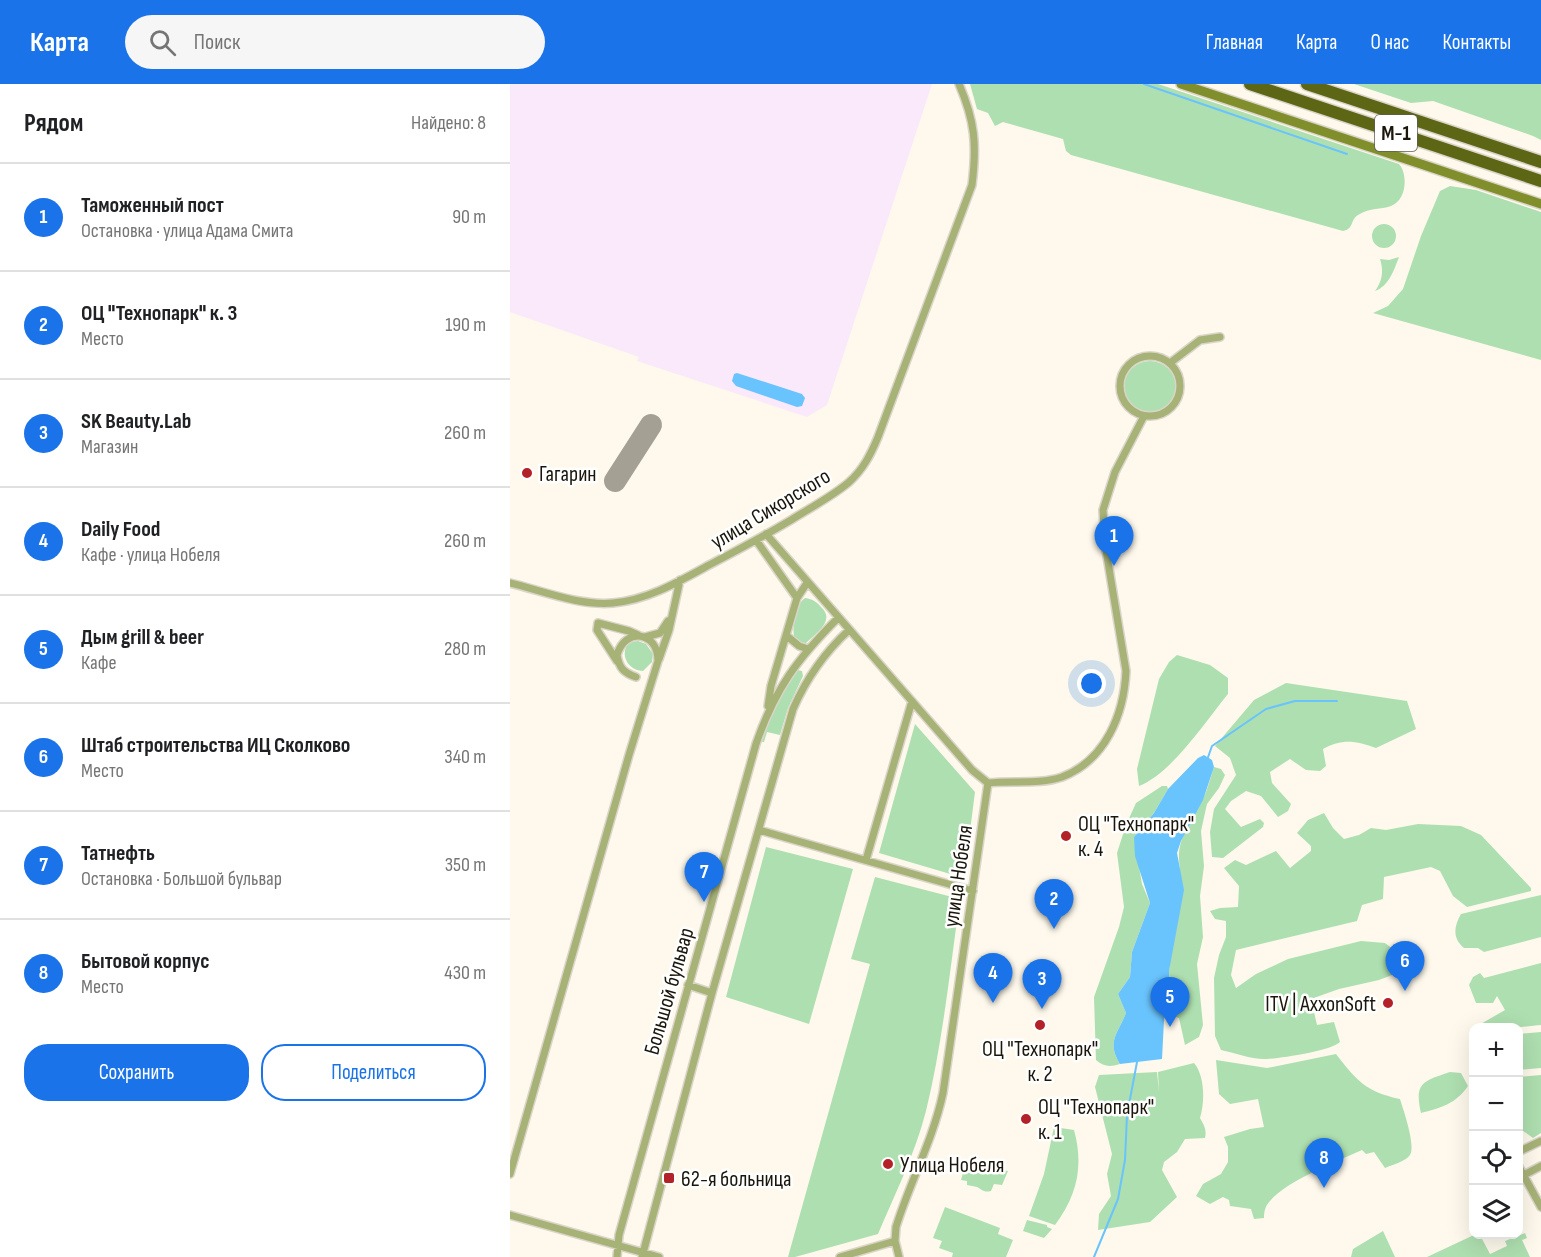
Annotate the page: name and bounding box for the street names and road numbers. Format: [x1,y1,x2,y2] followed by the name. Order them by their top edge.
[1375,115,1417,151] road number: М-1
[706,463,836,556] street label: улица Сикорского
[938,823,979,929] street label: улица Нобеля
[638,925,700,1058] street label: Большой бульвар

